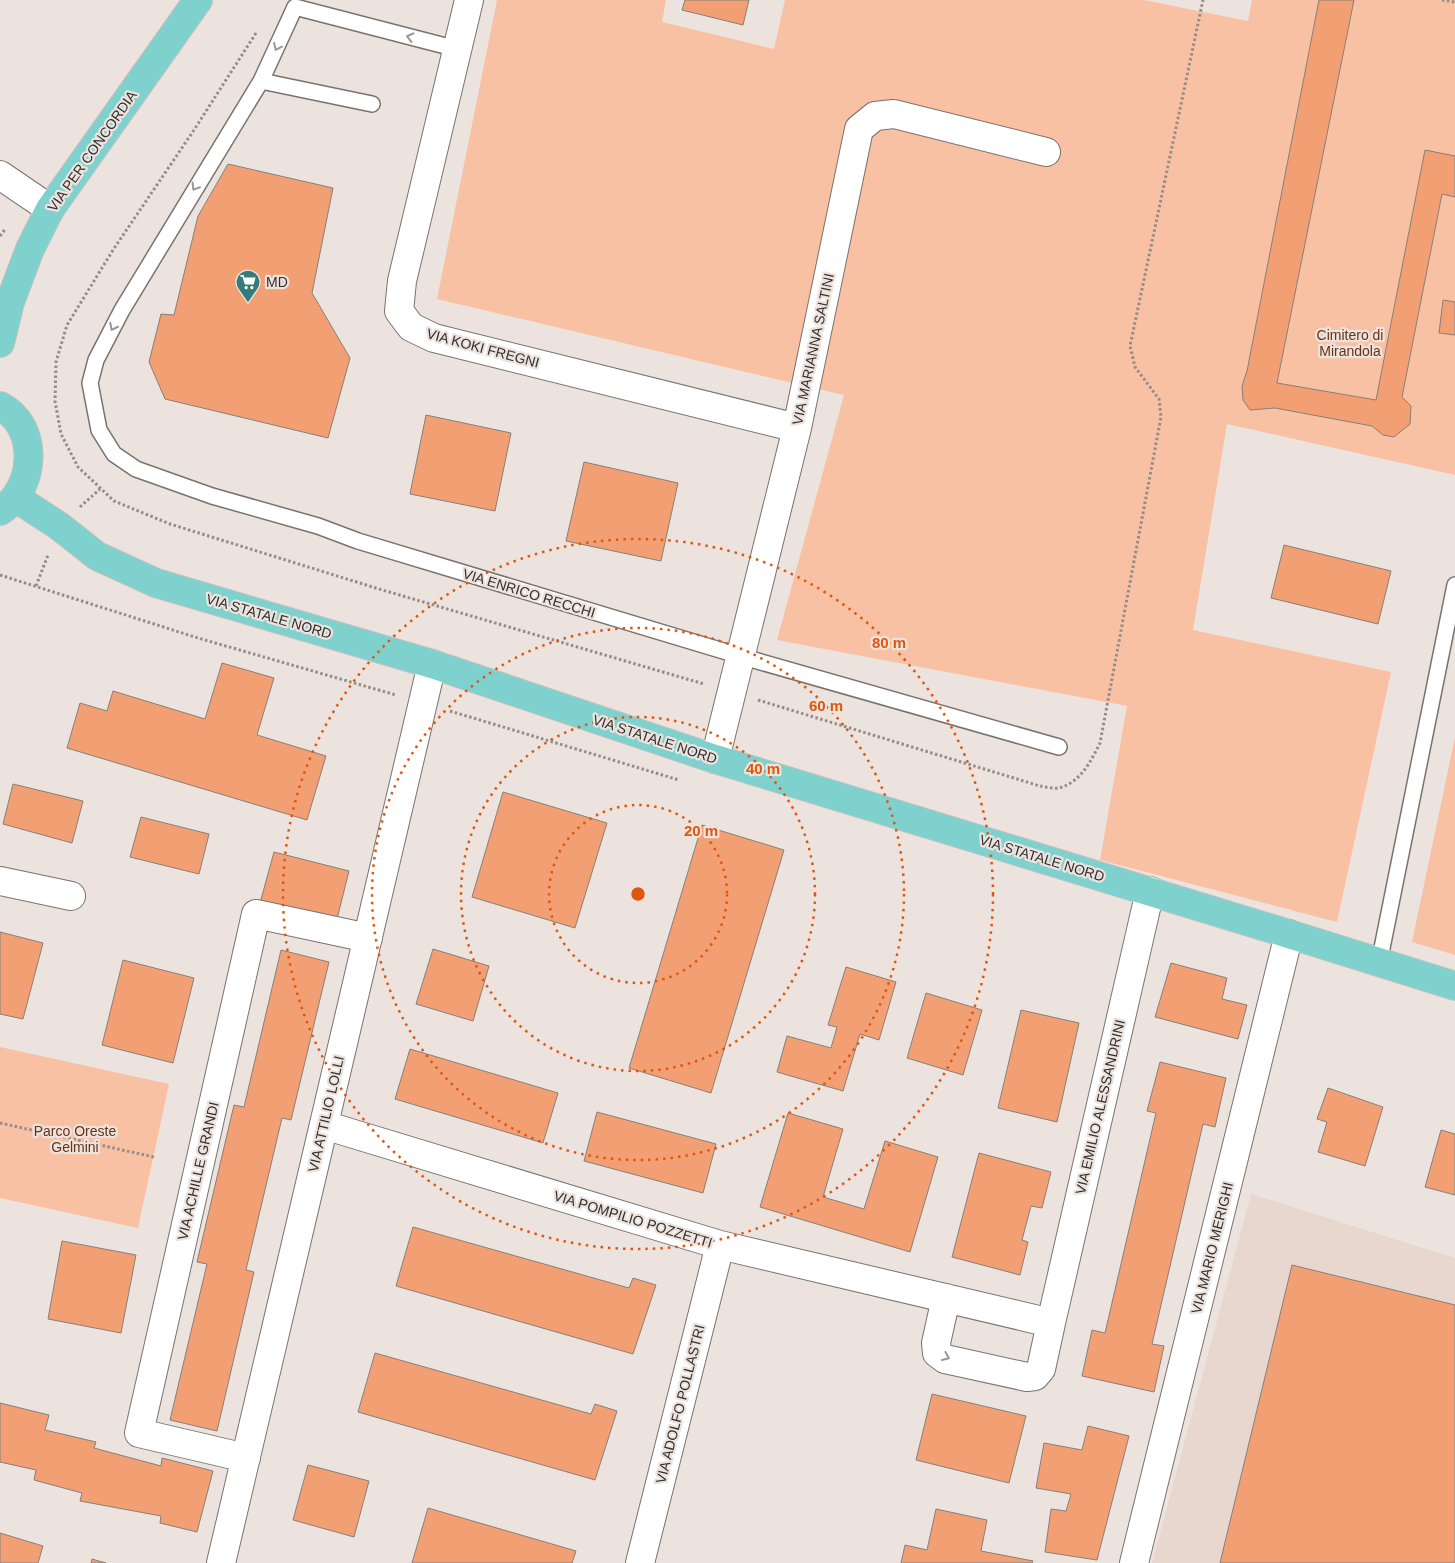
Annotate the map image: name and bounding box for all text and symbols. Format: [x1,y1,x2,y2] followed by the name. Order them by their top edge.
[406,32,414,42] one-way arrow
[272,42,283,51] one-way arrow
[44,87,140,215] street label: VIA PER CONCORDIA
[192,182,202,191] one-way arrow
[235,269,261,303] supermarket icon: MD
[789,272,837,426] street label: VIA MARIANNA SALTINI
[266,274,288,290] place label: MD
[109,322,119,331] one-way arrow
[425,325,541,371] street label: VIA KOKI FREGNI
[1317,327,1383,359] park label: Cimitero di Mirandola
[461,565,597,621] street label: VIA ENRICO RECCHI
[204,590,334,642] street label: VIA STATALE NORD
[872,634,906,651] text: 80 m
[809,697,843,714] text: 60 m
[591,711,719,767] street label: VIA STATALE NORD
[746,760,780,777] text: 40 m
[684,822,718,839] text: 20 m
[978,831,1106,885] street label: VIA STATALE NORD
[629,885,647,903] centre of rings
[1072,1018,1128,1196] street label: VIA EMILIO ALESSANDRINI
[305,1054,347,1174] street label: VIA ATTILIO LOLLI
[174,1100,222,1242] street label: VIA ACHILLE GRANDI
[34,1123,116,1155] park label: Parco Oreste Gelmini
[1188,1180,1236,1316] street label: VIA MARIO MERIGHI
[552,1187,714,1251] street label: VIA POMPILIO POZZETTI
[652,1323,708,1485] street label: VIA ADOLFO POLLASTRI
[941,1351,950,1362] one-way arrow

